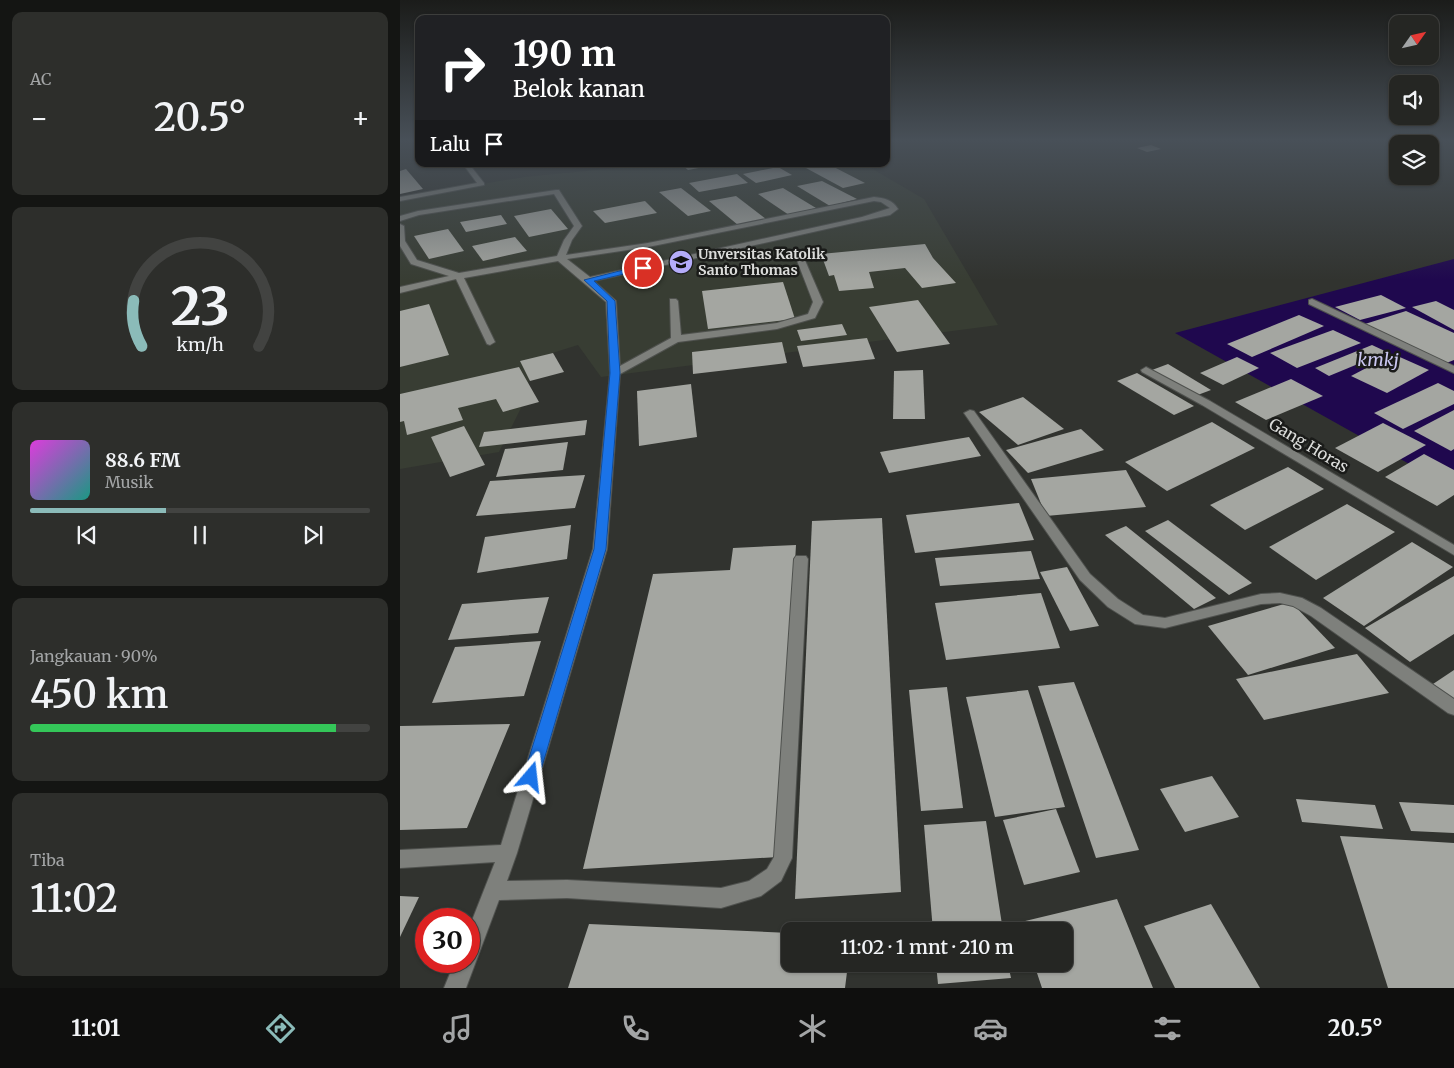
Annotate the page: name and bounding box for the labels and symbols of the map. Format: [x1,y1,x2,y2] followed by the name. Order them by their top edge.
[1389,15,1439,65] north arrow
[698,245,826,279] place label: Unversitas Katolik Santo Thomas
[622,247,664,289] pin
[668,249,694,275] school or university icon: Unversitas Katolik Santo Thomas
[1357,348,1399,371] water label: kmkj
[1266,413,1353,477] street label: Gang Horas
[504,750,556,802] position arrow
[415,908,480,973] speed limit sign: 30

